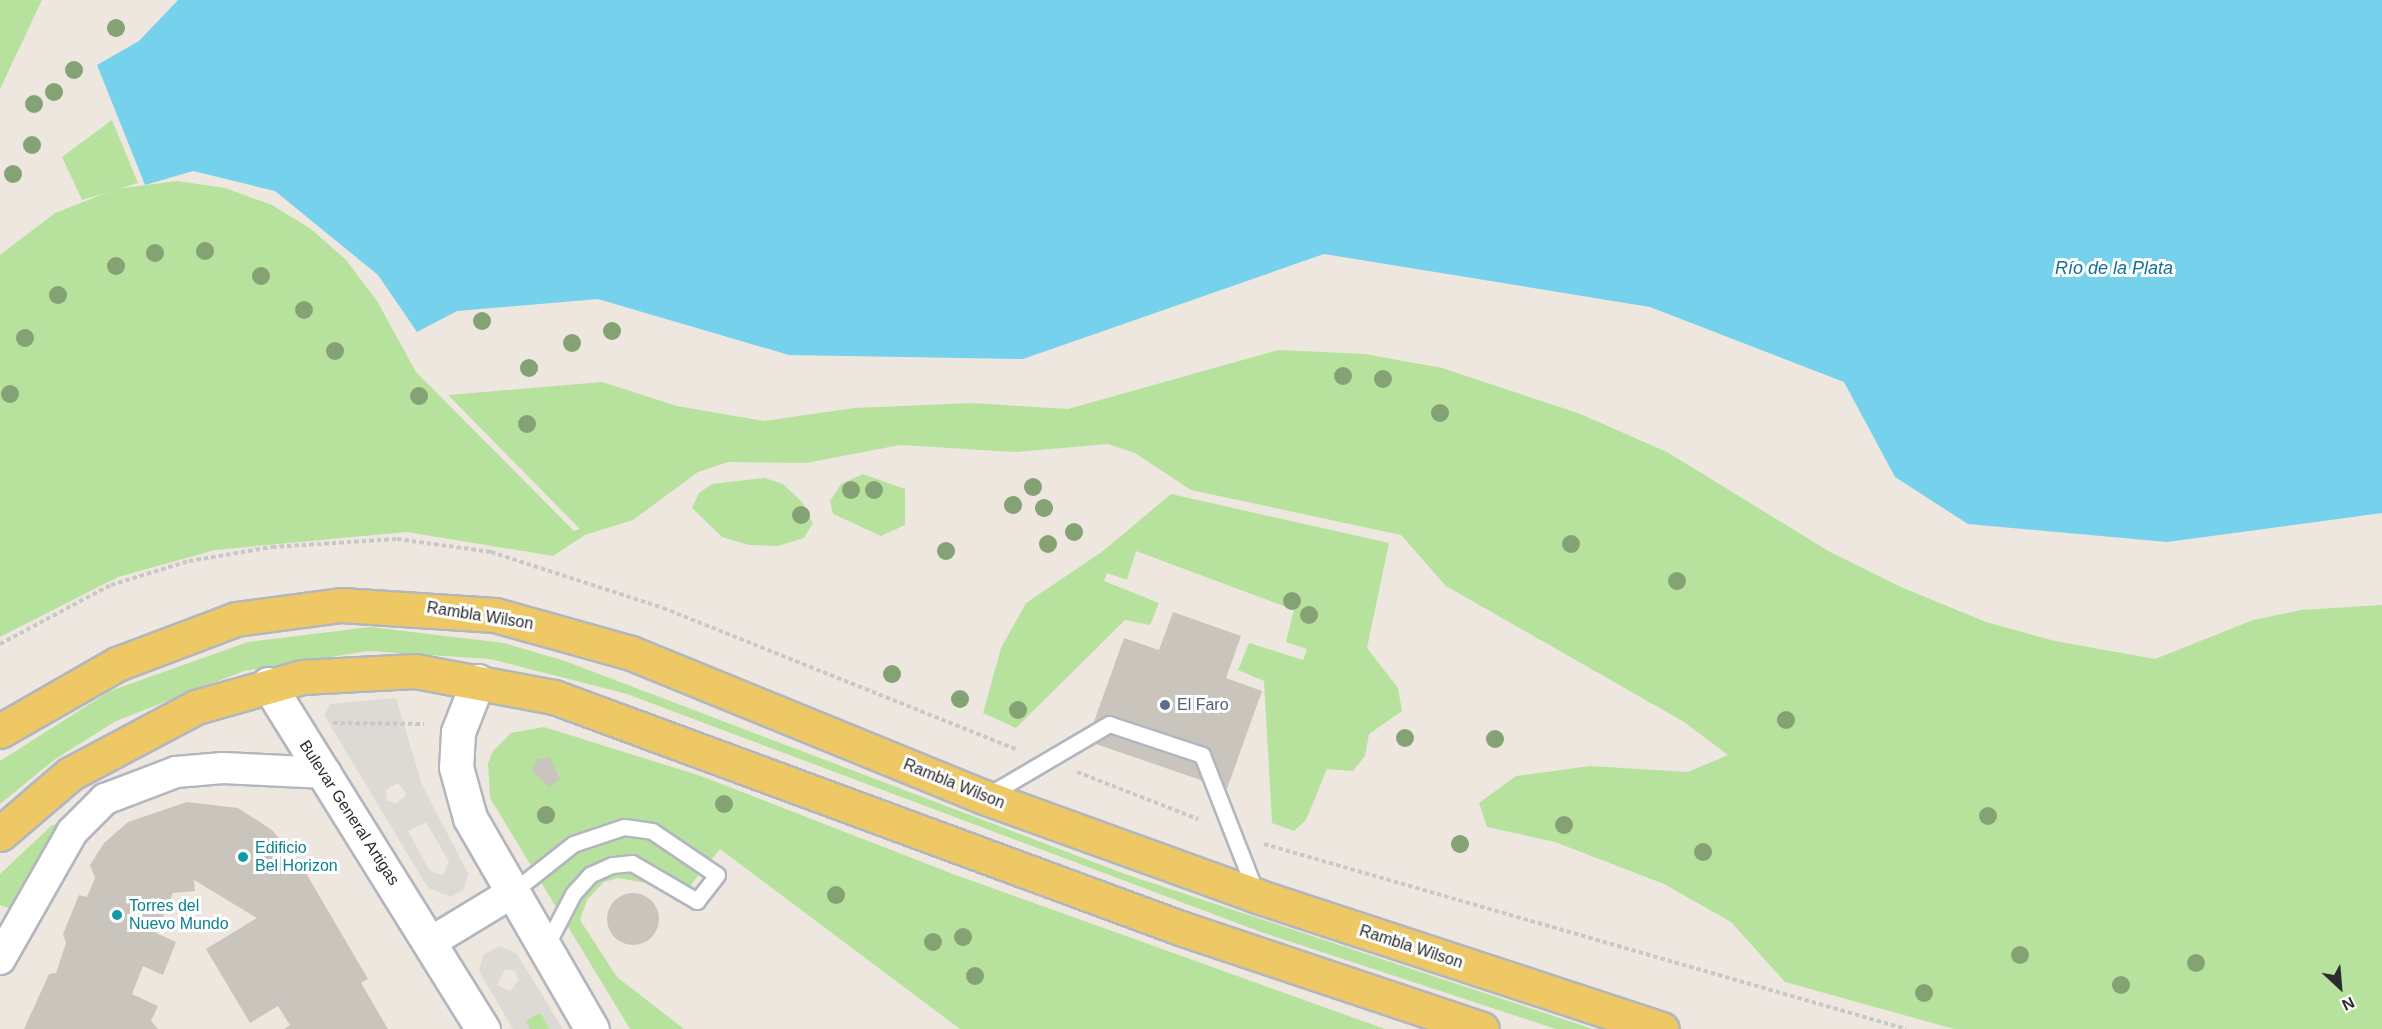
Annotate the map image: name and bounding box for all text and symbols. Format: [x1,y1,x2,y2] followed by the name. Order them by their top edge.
[2055,257,2173,279] water label: Río de la Plata
[425,598,535,634] street label: Rambla Wilson
[1177,695,1229,715] place label: El Faro
[1158,698,1172,712] marker: El Faro
[295,737,403,889] street label: Bulevar General Artigas
[901,755,1007,813] street label: Rambla Wilson
[255,838,338,876] place label: Edificio Bel Horizon
[236,850,250,864] marker: Edificio Bel Horizon
[129,896,229,934] place label: Torres del Nuevo Mundo
[110,908,124,922] marker: Torres del Nuevo Mundo
[1357,921,1465,973] street label: Rambla Wilson
[2310,957,2370,1017] north arrow
[2339,993,2357,1014] text: N

